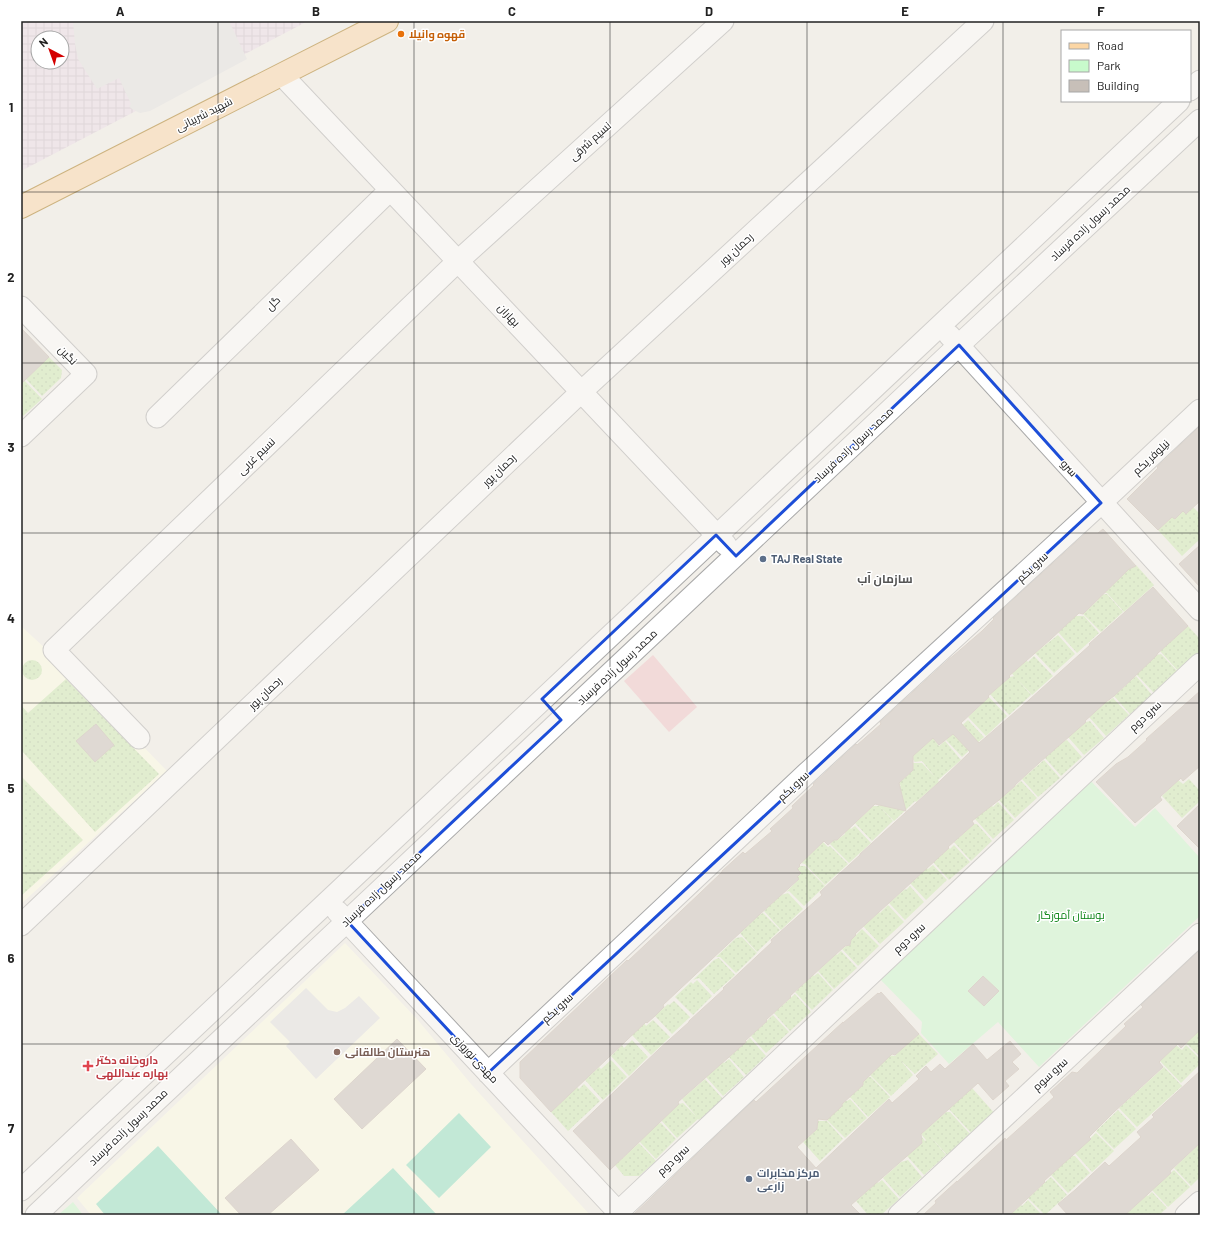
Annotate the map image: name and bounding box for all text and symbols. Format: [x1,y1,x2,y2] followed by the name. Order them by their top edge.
[116,3,125,19] text: A
[312,3,320,19] text: B
[508,3,516,19] text: C
[705,3,713,19] text: D
[901,3,909,19] text: E
[1097,3,1105,19] text: F
[409,27,465,42] place label: قهوه وانیلا
[396,29,406,39] marker: قهوه وانیلا
[30,30,70,70] north arrow
[1061,30,1191,102] legend
[36,35,50,49] text: N
[1097,38,1124,52] text: Road
[1097,58,1121,72] text: Park
[1097,78,1139,92] text: Building
[173,94,235,134] street label: شهید شربیانی
[9,99,13,115] text: 1
[566,119,615,164] street label: نسیم شرقی
[1047,182,1133,264] street label: محمد رسول زاده فرساد
[715,230,756,269] street label: رحمان پور
[7,269,15,285] text: 2
[263,293,283,313] street label: گل
[495,300,523,330] street label: بهاران
[55,342,81,368] street label: نگین
[810,404,896,486] street label: محمد رسول زاده فرساد
[234,434,279,478] street label: نسیم غربی
[1130,436,1173,478] street label: نیلوفر یکم
[7,439,15,455] text: 3
[479,451,519,490] street label: رحمان پور
[1058,457,1080,479] street label: سرو
[1013,549,1051,586] street label: سرو یکم
[771,552,843,565] place label: TAJ Real State
[758,554,768,564] marker: TAJ Real State
[857,571,913,587] district label: سازمان آب
[7,610,15,626] text: 4
[574,626,660,708] street label: محمد رسول زاده فرساد
[245,674,285,713] street label: رحمان پور
[1126,698,1165,735] street label: سرو دوم
[774,768,812,805] street label: سرو یکم
[7,780,15,796] text: 5
[338,848,424,930] street label: محمد رسول زاده فرساد
[1036,908,1105,922] park label: بوستان آموزگار
[890,920,929,957] street label: سرو دوم
[8,950,15,966] text: 6
[538,990,576,1027] street label: سرو یکم
[448,1030,502,1086] street label: مهدی نوروزی
[345,1045,431,1059] place label: هنرستان طالقانی
[332,1047,342,1057] marker: هنرستان طالقانی
[95,1053,168,1081] place label: داروخانه دکتر بهاره عبداللهی
[1030,1054,1071,1094] street label: سرو سوم
[83,1061,93,1071] marker: داروخانه دکتر بهاره عبداللهی
[86,1086,170,1168] street label: محمد رسول زاده فرساد
[8,1120,15,1136] text: 7
[654,1142,693,1179] street label: سرو دوم
[757,1166,820,1193] place label: مرکز مخابرات زارعی
[744,1174,754,1184] marker: مرکز مخابرات زارعی

